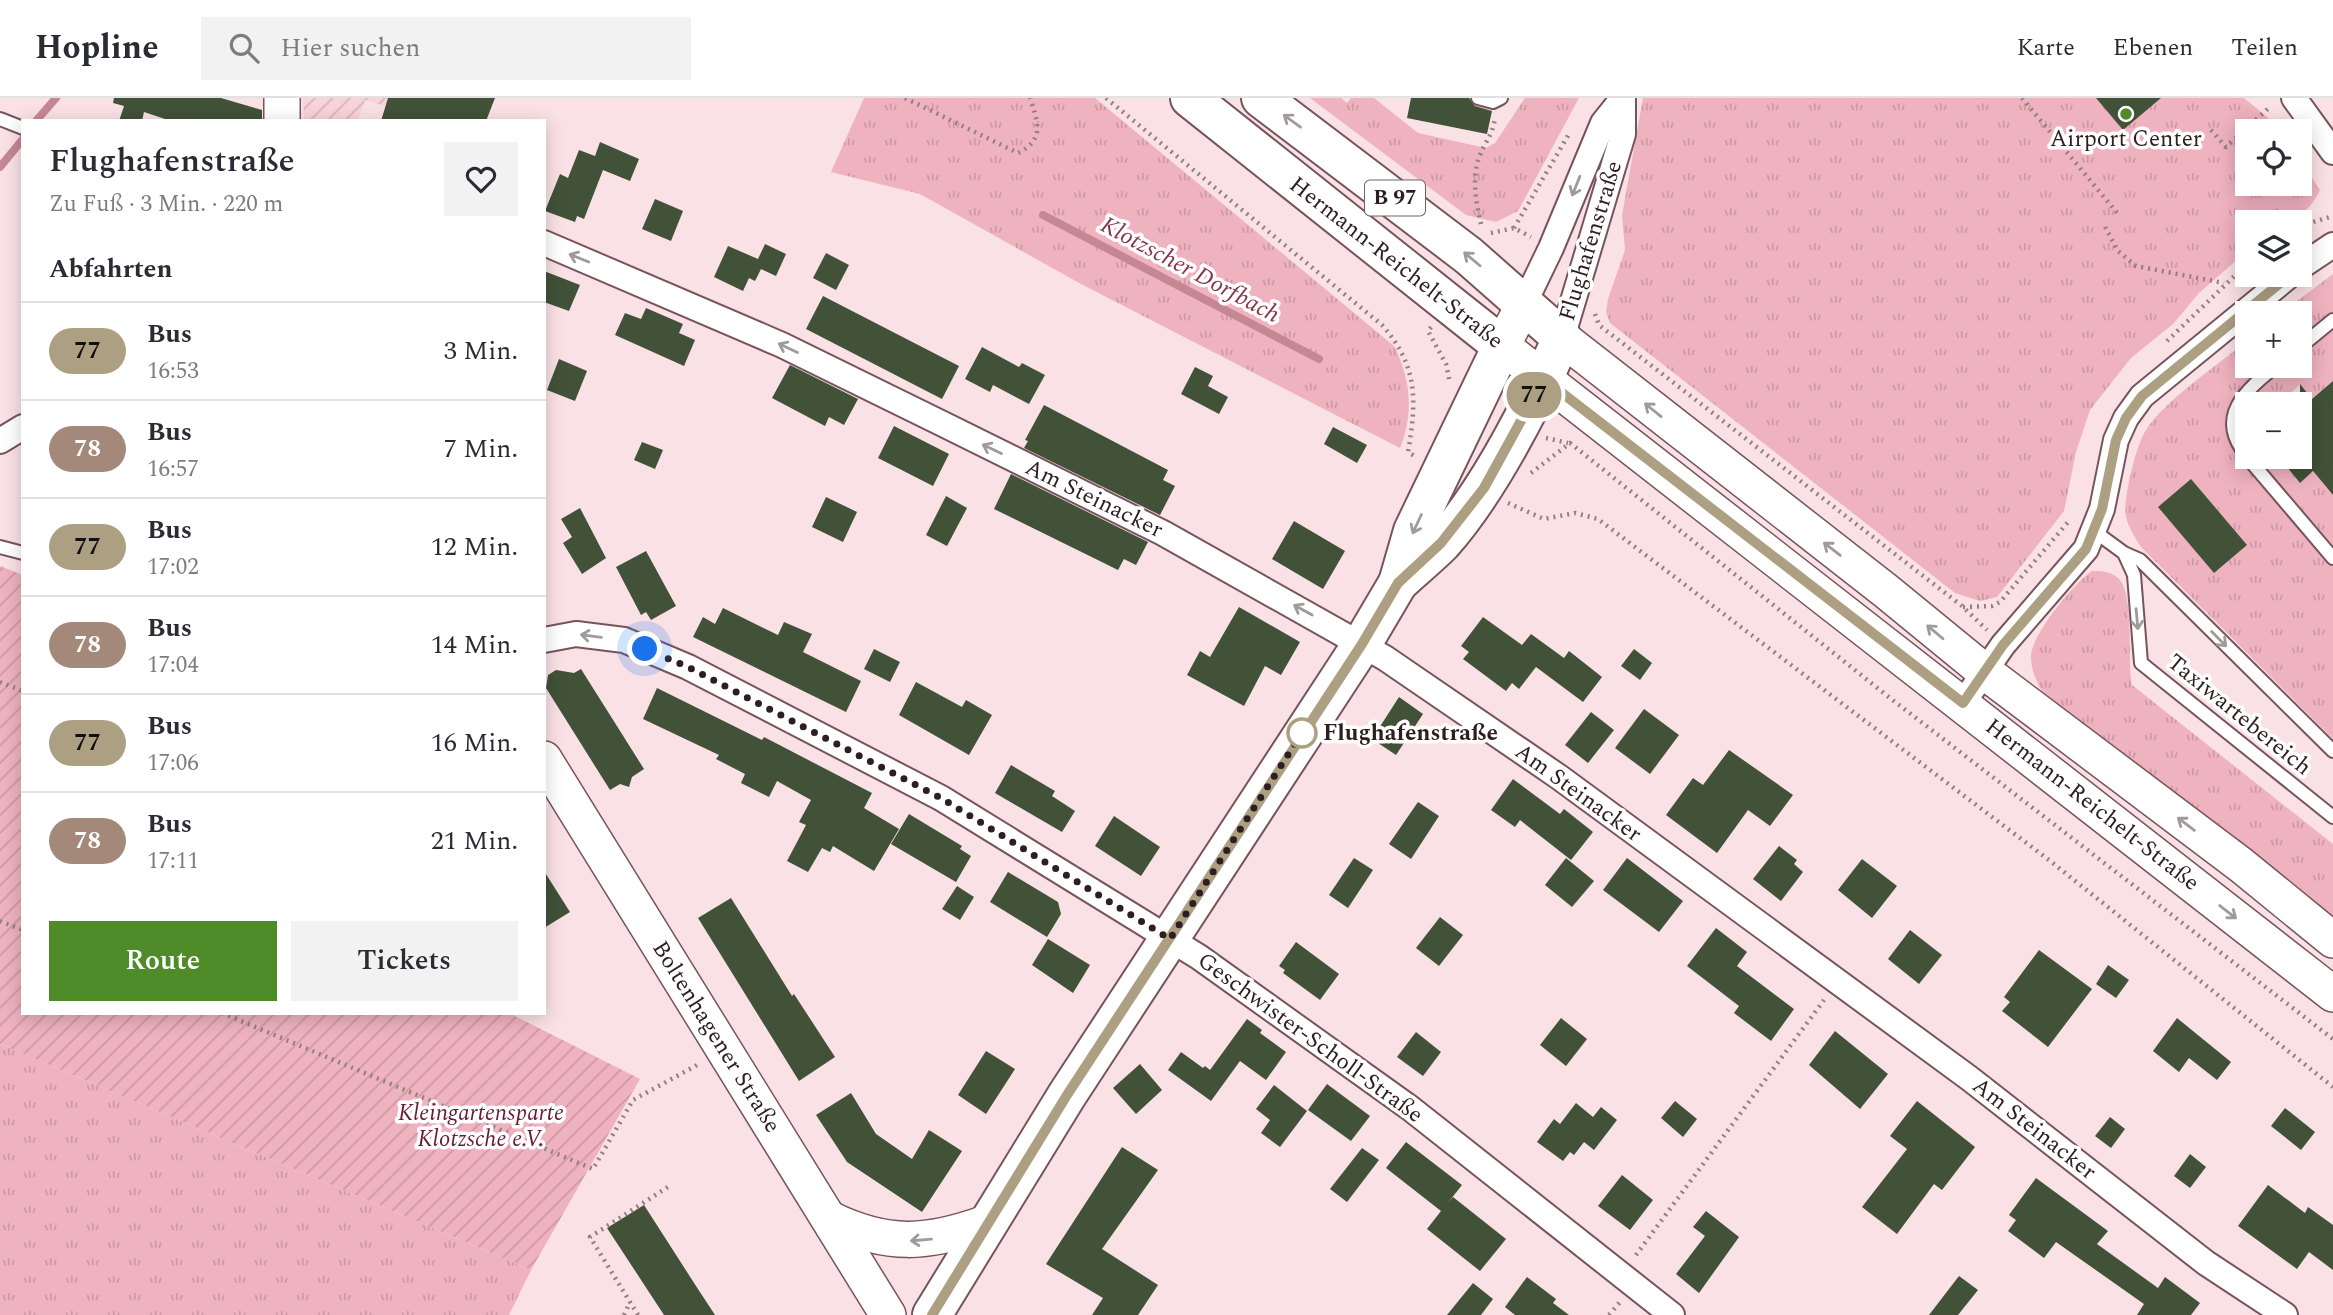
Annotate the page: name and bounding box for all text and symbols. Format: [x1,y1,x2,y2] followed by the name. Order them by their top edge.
[201,17,691,80] search box
[35,23,159,73] text: Hopline
[281,28,420,68] text: Hier suchen
[225,29,263,67] icon: search
[2017,30,2075,66] text: Karte
[2113,30,2193,66] text: Ebenen
[2231,30,2298,66] text: Teilen
[2118,106,2134,122] marker: Airport Center
[1283,114,1302,128] one-way arrow
[2235,119,2312,469] map controls
[2235,119,2312,196] button: locate
[2050,122,2202,157] place label: Airport Center
[49,136,295,186] text: Flughafenstraße
[444,142,518,216] button: heart
[1550,157,1632,325] street label: Flughafenstraße
[1281,168,1511,358] street label: Hermann-Reichelt-Straße
[1569,174,1582,196] one-way arrow
[1365,180,1425,216] road number: B 97
[49,187,283,222] text: Zu Fuß · 3 Min. · 220 m
[1094,207,1286,333] water label: Klotzscher Dorfbach
[2235,210,2312,287] button: layers
[49,249,173,289] text: Abfahrten
[569,250,591,263] one-way arrow
[1464,251,1482,267] one-way arrow
[2235,301,2312,378] button: +
[147,314,192,354] text: Bus
[444,331,518,371] text: 3 Min.
[74,333,101,369] text: 77
[778,341,799,355] one-way arrow
[147,354,199,389] text: 16:53
[1502,372,1566,418] line badge: 77
[1521,377,1547,413] text: 77
[2235,392,2312,469] button: −
[1644,402,1662,417] one-way arrow
[147,412,192,452] text: Bus
[444,429,518,469] text: 7 Min.
[74,431,101,467] text: 78
[982,441,1003,455] one-way arrow
[1019,450,1169,548] street label: Am Steinacker
[147,452,199,487] text: 16:57
[147,510,192,550] text: Bus
[1409,514,1422,535] one-way arrow
[431,527,518,567] text: 12 Min.
[74,529,101,565] text: 77
[1824,541,1842,556] one-way arrow
[147,550,199,585] text: 17:02
[1293,602,1314,616] one-way arrow
[2131,607,2144,630] one-way arrow
[147,608,192,648] text: Bus
[1926,624,1944,640] one-way arrow
[431,625,518,665] text: 14 Min.
[74,627,101,663] text: 78
[580,629,603,642] one-way arrow
[2211,630,2228,647] one-way arrow
[627,631,662,666] your location
[2159,646,2319,784] street label: Taxiwartebereich
[147,648,199,683] text: 17:04
[147,706,192,746] text: Bus
[1977,710,2207,900] street label: Hermann-Reichelt-Straße
[1323,716,1498,751] place label: Flughafenstraße
[1287,718,1317,748] marker: Flughafenstraße
[431,723,518,763] text: 16 Min.
[74,725,101,761] text: 77
[1507,735,1649,851] street label: Am Steinacker
[147,746,199,781] text: 17:06
[147,804,192,844] text: Bus
[2177,817,2196,832] one-way arrow
[431,821,518,861] text: 21 Min.
[74,823,101,859] text: 78
[147,844,199,879] text: 17:11
[2219,904,2237,919] one-way arrow
[49,921,277,1001] button: Route
[291,921,518,1001] button: Tickets
[643,934,789,1140] street label: Boltenhagener Straße
[1190,944,1430,1132] street label: Geschwister-Scholl-Straße
[1964,1069,2104,1189] street label: Am Steinacker
[398,1096,564,1157] park label: Kleingartensparte Klotzsche e.V.
[910,1234,933,1247] one-way arrow

